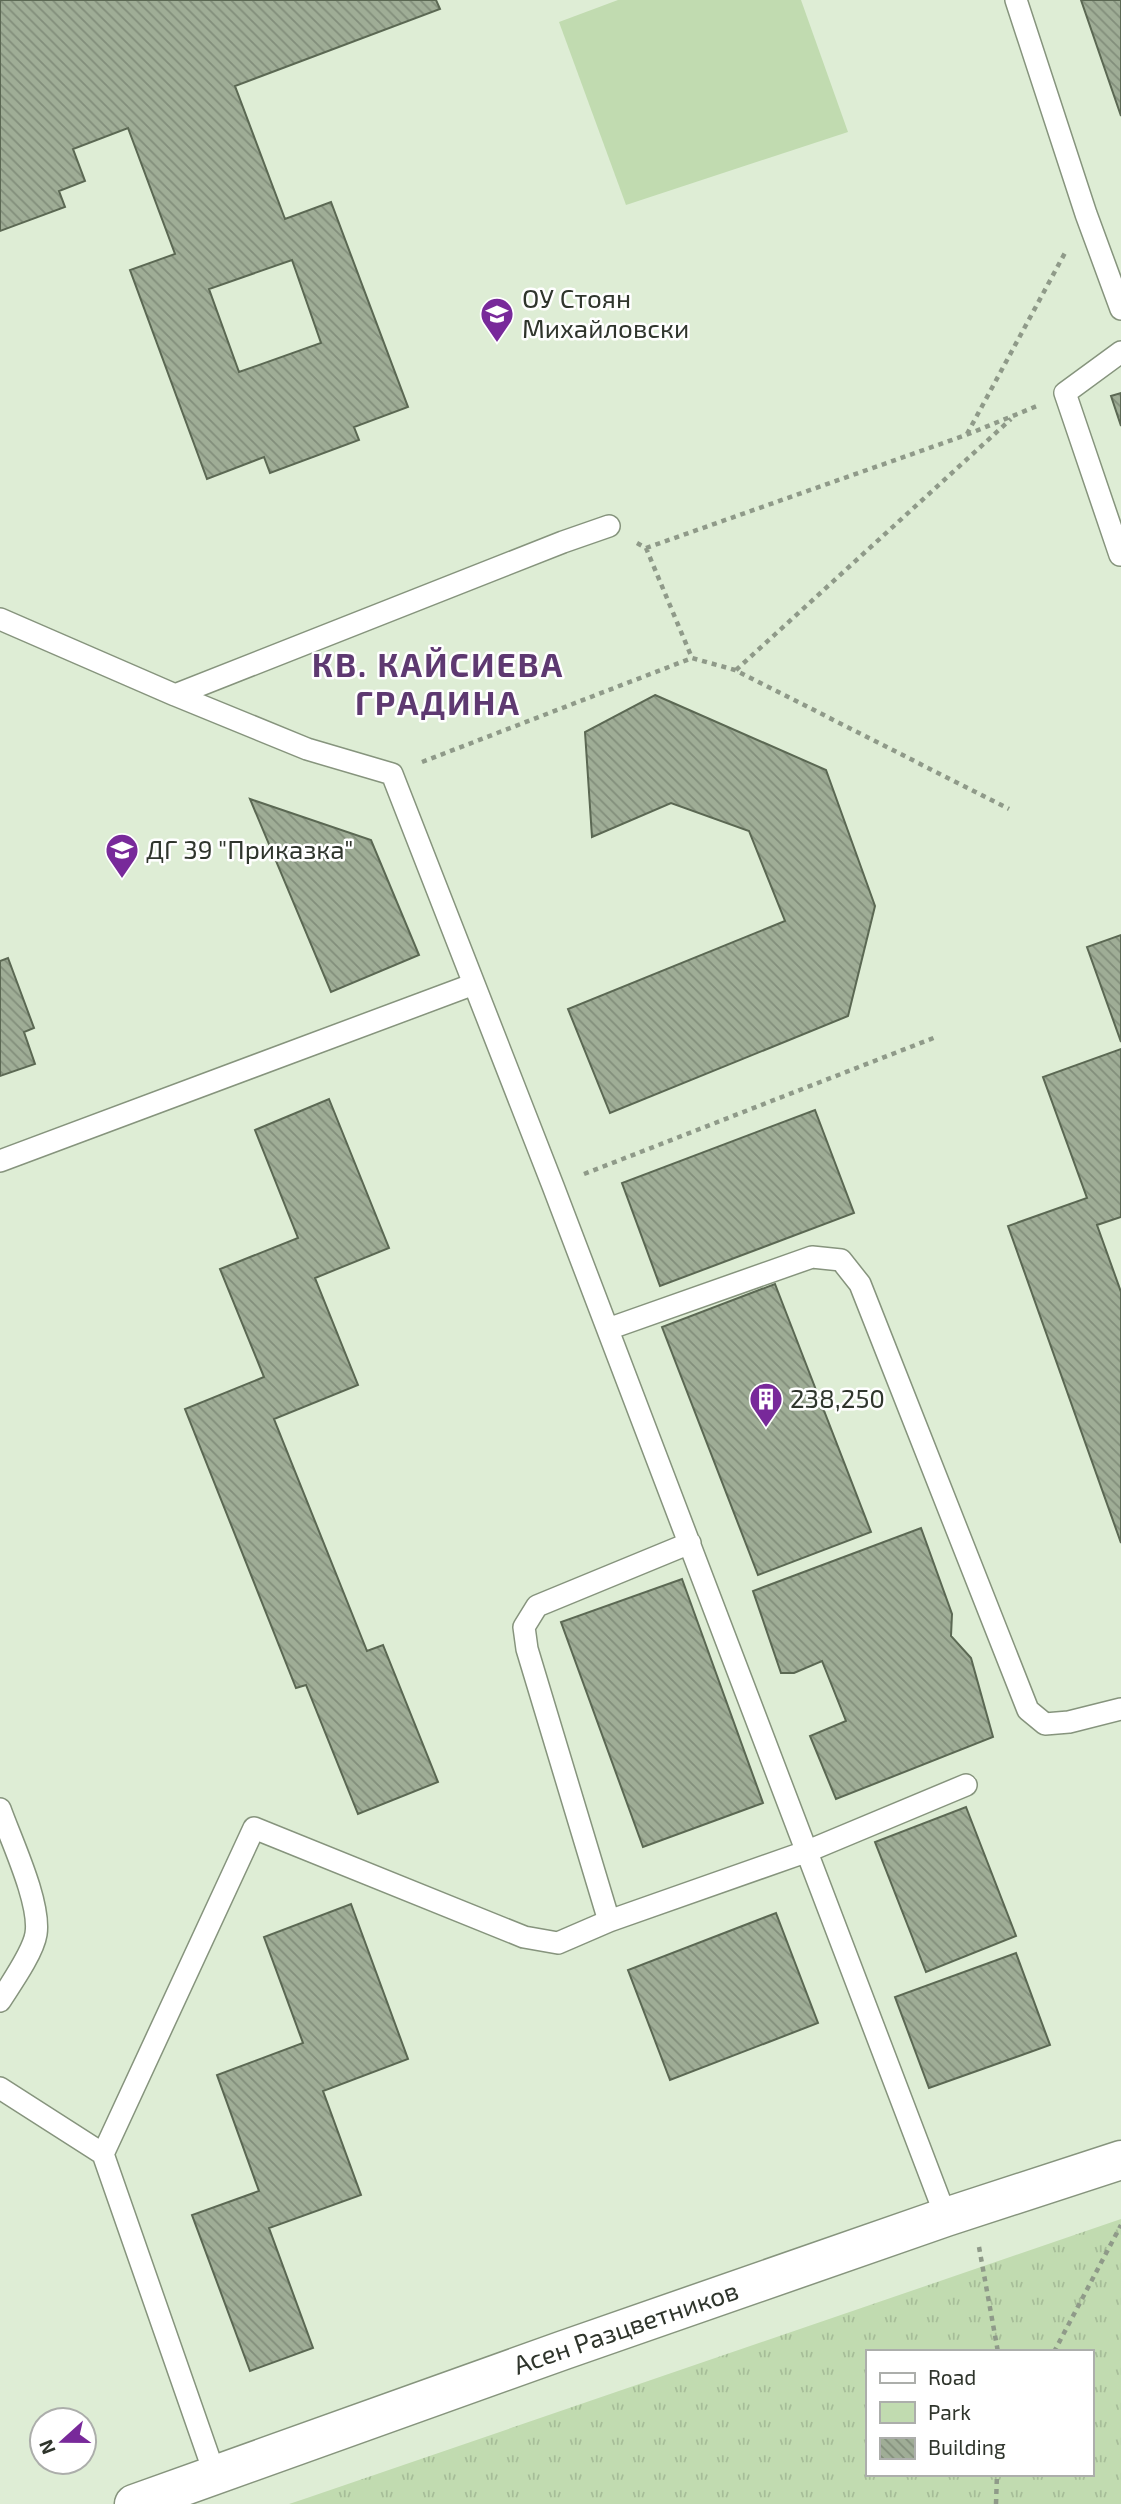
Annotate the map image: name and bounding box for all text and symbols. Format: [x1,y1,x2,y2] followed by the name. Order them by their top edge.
[522,282,689,343] place label: ОУ Стоян Михайловски
[478,295,516,344] school or university icon: ОУ Стоян Михайловски
[312,644,564,722] district label: КВ. КАЙСИЕВА ГРАДИНА
[103,831,141,880] school or university icon: ДГ 39 "Приказка"
[146,833,353,864] place label: ДГ 39 "Приказка"
[747,1380,785,1429] building icon: 238,250
[790,1382,885,1413] place label: 238,250
[509,2274,742,2380] street label: Асен Разцветников
[866,2350,1093,2476] legend
[928,2364,976,2389] text: Road
[928,2399,971,2424] text: Park
[28,2406,98,2476] north arrow
[928,2434,1006,2459] text: Building
[33,2437,60,2458] text: N

